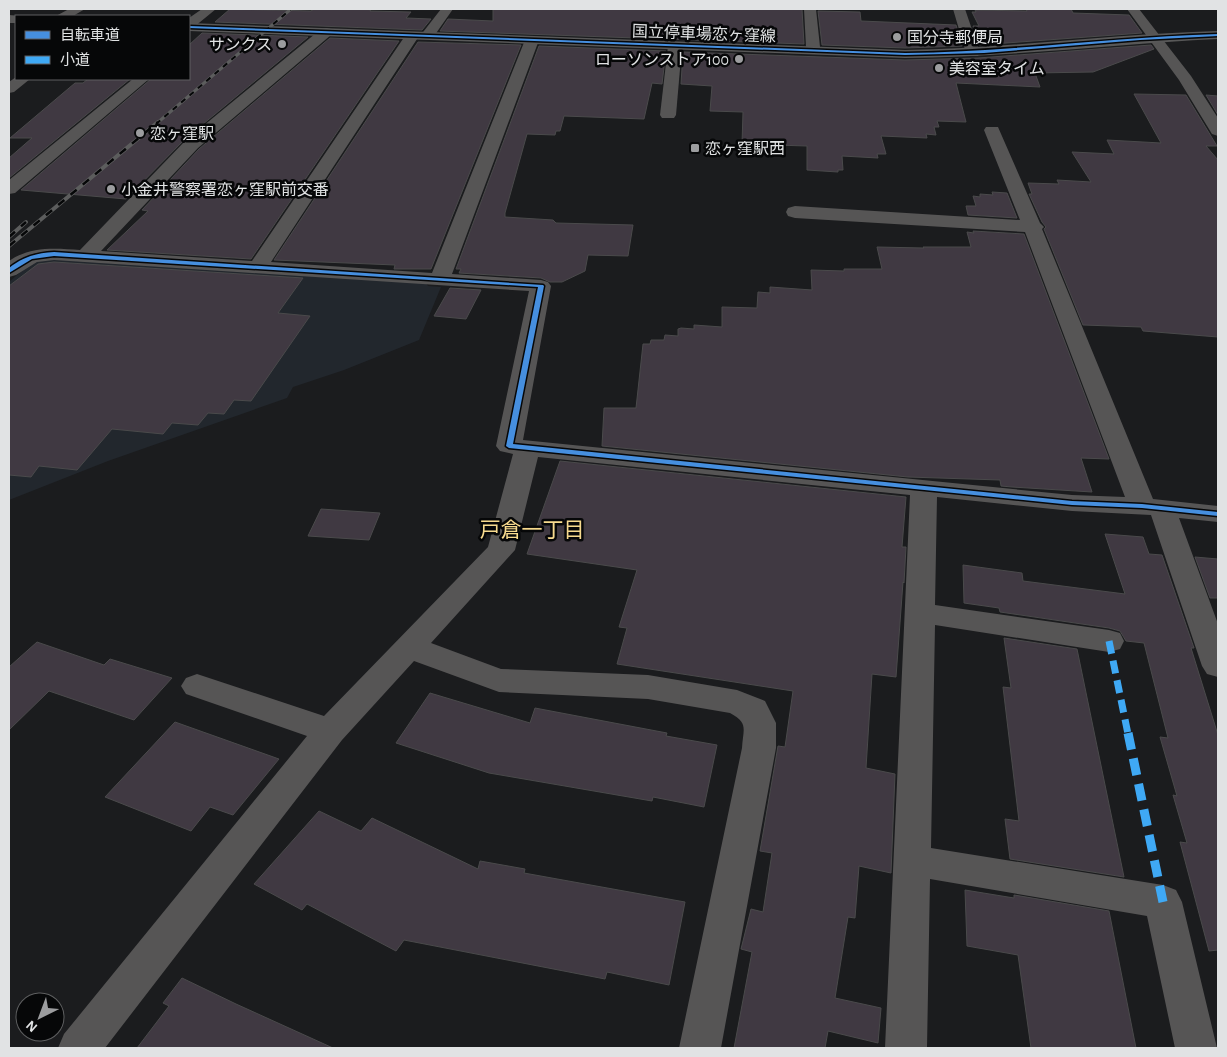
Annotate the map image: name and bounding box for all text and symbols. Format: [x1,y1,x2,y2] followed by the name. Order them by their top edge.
[15,15,190,80] legend
[632,22,776,45] street label: 国立停車場恋ヶ窪線
[60,27,120,43] text: 自転車道
[907,29,1003,46] place label: 国分寺郵便局
[891,31,903,43] marker: 国分寺郵便局
[208,37,272,53] place label: サンクス
[276,38,288,50] marker: サンクス
[60,52,90,68] text: 小道
[595,52,729,68] place label: ローソンストア100
[733,53,745,65] marker: ローソンストア100
[949,60,1045,77] place label: 美容室タイム
[933,62,945,74] marker: 美容室タイム
[150,126,214,142] place label: 恋ヶ窪駅
[134,127,146,139] marker: 恋ヶ窪駅
[705,141,785,157] place label: 恋ヶ窪駅西
[689,142,701,154] marker: 恋ヶ窪駅西
[121,181,329,198] place label: 小金井警察署恋ヶ窪駅前交番
[105,183,117,195] marker: 小金井警察署恋ヶ窪駅前交番
[480,519,585,541] district label: 戸倉一丁目
[15,992,65,1042] north arrow
[24,1017,40,1034] text: N

